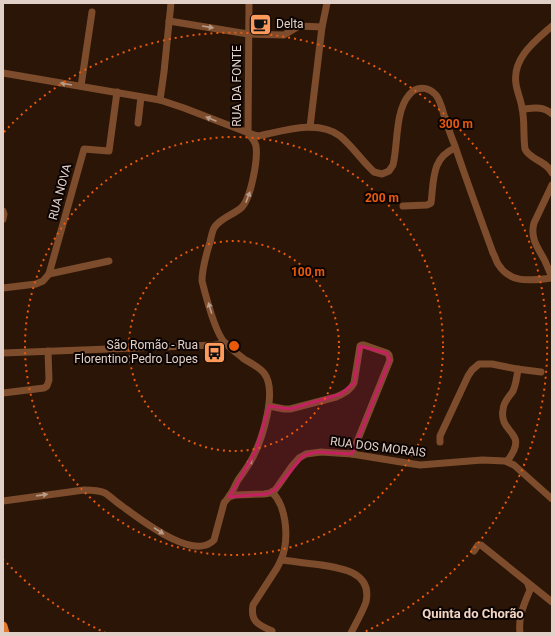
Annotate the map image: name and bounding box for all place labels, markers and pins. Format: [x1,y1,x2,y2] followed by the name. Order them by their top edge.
[247,11,273,37] cafe icon: Delta
[276,17,304,31] place label: Delta
[74,338,198,366] place label: São Romão - Rua Florentino Pedro Lopes
[201,339,227,365] bus stop icon: São Romão - Rua Florentino Pedro Lopes
[227,339,241,353] centre of rings

